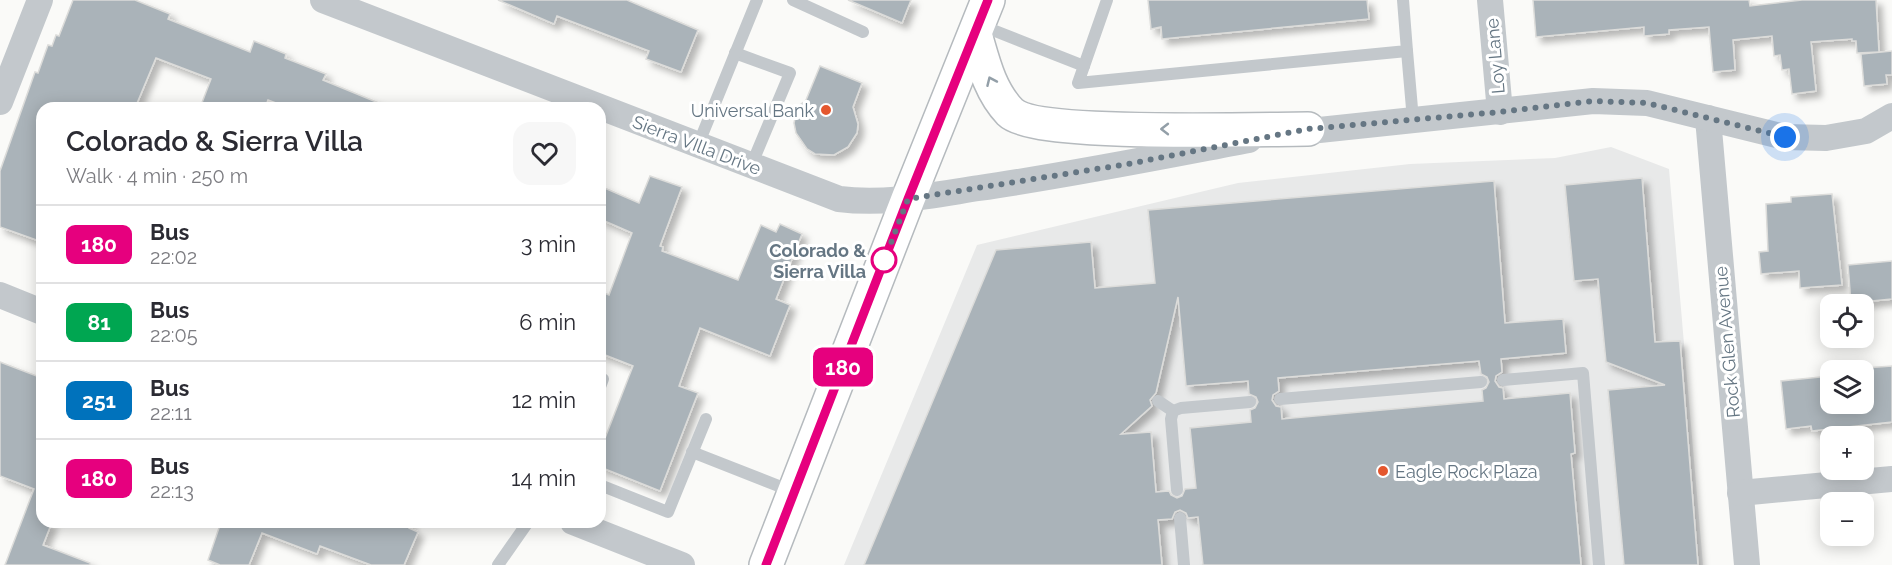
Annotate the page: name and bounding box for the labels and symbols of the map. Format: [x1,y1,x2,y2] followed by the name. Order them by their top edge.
[1481,17,1509,95] street label: Loy Lane
[986,76,998,87] one-way arrow
[691,100,814,121] place label: Universal Bank
[819,103,833,117] marker: Universal Bank
[630,111,764,179] street label: Sierra VIlla Drive
[1770,122,1800,152] your location
[1161,123,1170,135] one-way arrow
[769,240,866,282] place label: Colorado & Sierra Villa
[871,247,897,273] marker: Colorado & Sierra Villa
[1710,265,1744,419] street label: Rock Glen Avenue
[808,348,878,386] line badge: 180
[1395,461,1538,482] place label: Eagle Rock Plaza
[1376,464,1390,478] marker: Eagle Rock Plaza

